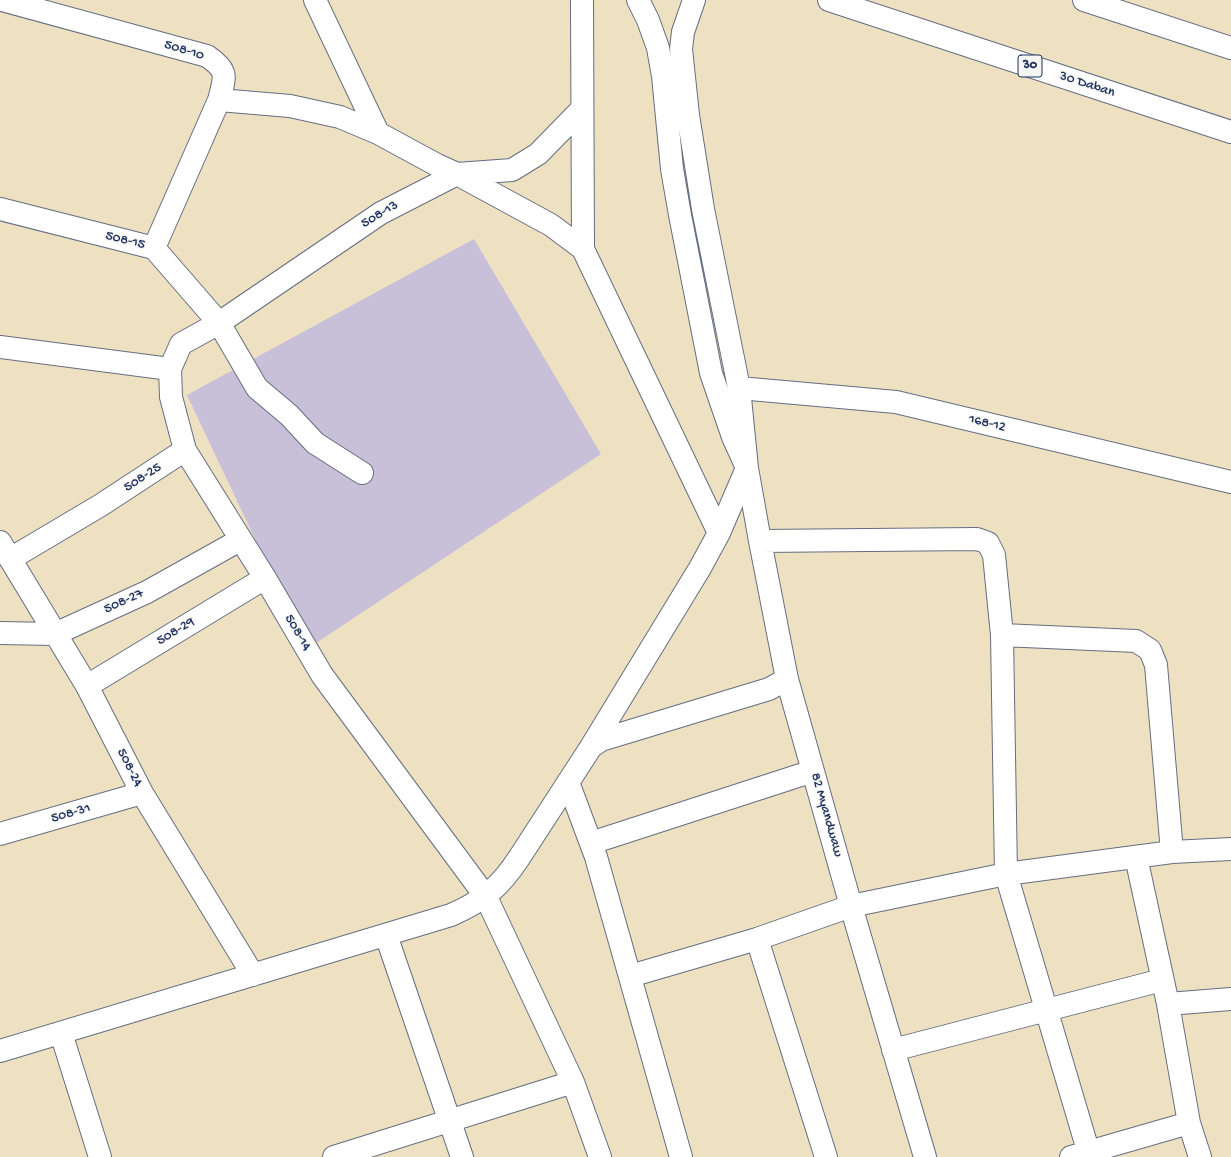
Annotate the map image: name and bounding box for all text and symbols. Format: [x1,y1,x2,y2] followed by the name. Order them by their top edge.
[162,37,206,65] street label: 508-10
[1018,55,1042,77] road number: 30
[1057,68,1117,102] street label: 30 Daban
[358,197,402,233] street label: 508-13
[103,228,147,254] street label: 508-15
[967,411,1007,437] street label: 168-12
[121,460,165,496] street label: 508-25
[102,586,146,618] street label: 508-27
[280,612,314,654] street label: 508-14
[154,614,198,650] street label: 508-29
[112,746,146,790] street label: 508-24
[806,771,846,859] street label: 82 Myandwaw
[49,800,93,828] street label: 508-31

